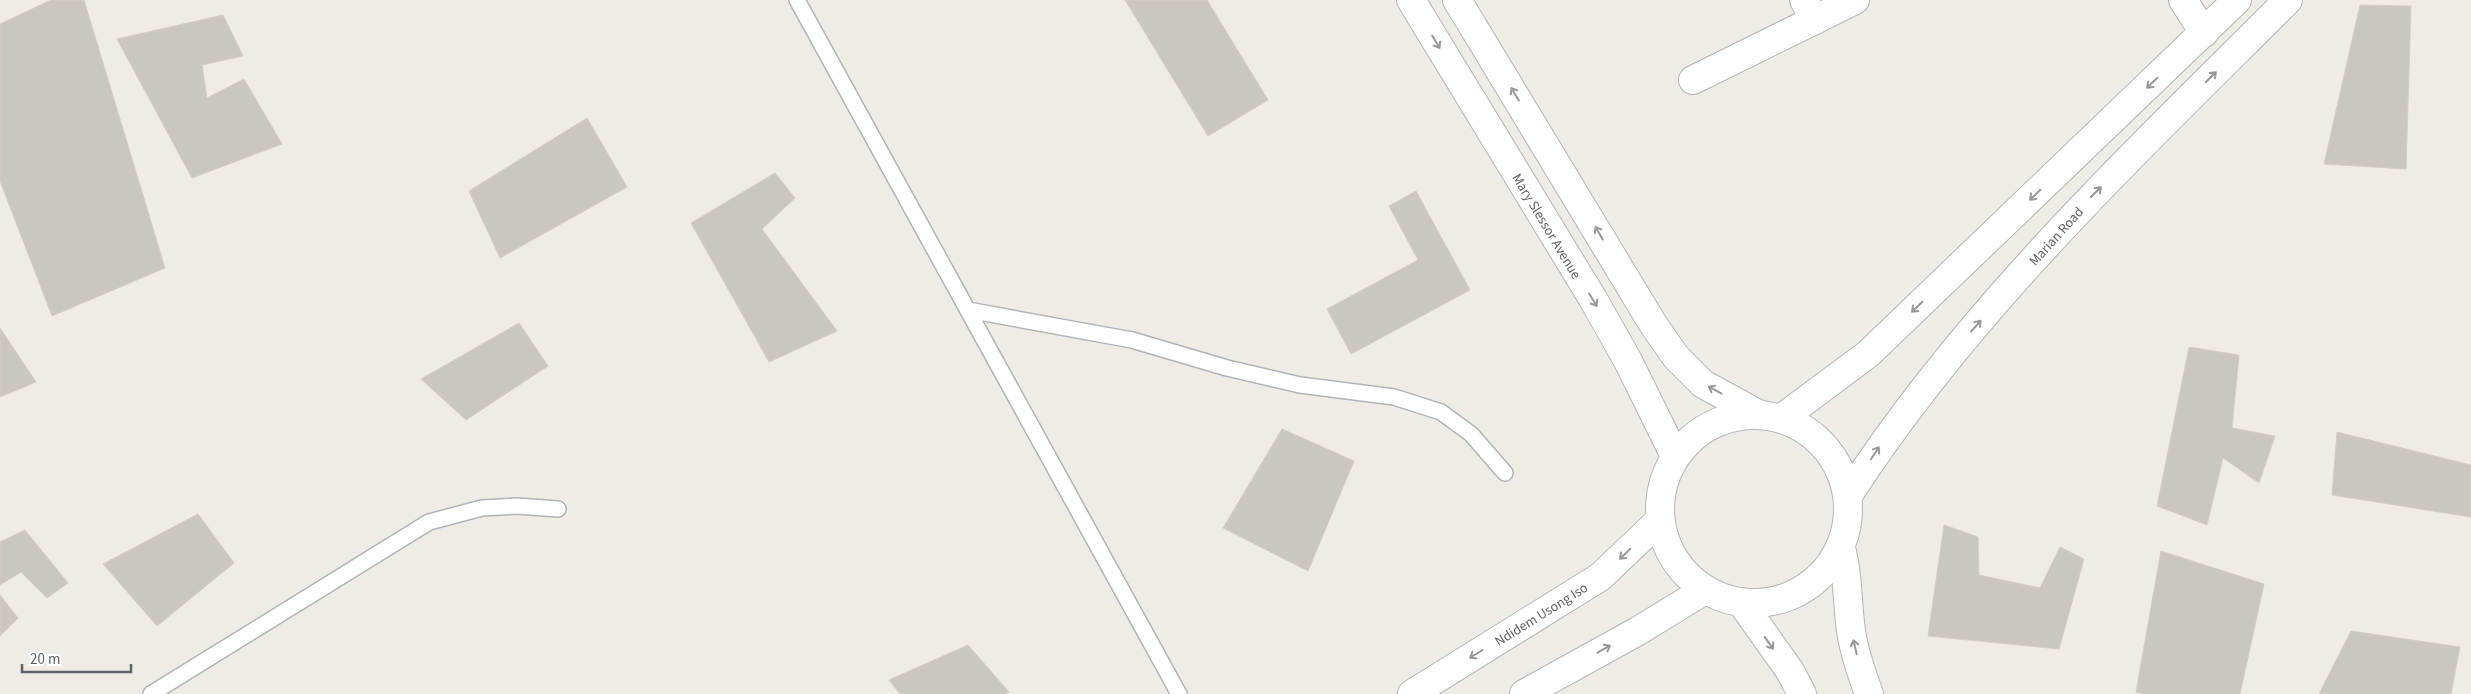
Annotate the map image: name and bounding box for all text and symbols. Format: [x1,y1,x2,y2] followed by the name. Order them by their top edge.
[1432,34,1442,48] one-way arrow
[2205,71,2217,83] one-way arrow
[2146,77,2158,89] one-way arrow
[1509,88,1519,102] one-way arrow
[1507,170,1586,283] street label: Mary Slessor Avenue
[2090,186,2102,198] one-way arrow
[2028,189,2041,201] one-way arrow
[2025,203,2089,271] street label: Marian Road
[1594,226,1604,240] one-way arrow
[1588,293,1598,307] one-way arrow
[1911,301,1923,313] one-way arrow
[1971,320,1982,333] one-way arrow
[1708,385,1723,394] one-way arrow
[1870,447,1880,461] one-way arrow
[1619,548,1631,560] one-way arrow
[1491,578,1592,652] street label: Ndidem Usong Iso
[1764,635,1774,649] one-way arrow
[1850,640,1859,656] one-way arrow
[22,642,131,674] scale bar
[1597,644,1612,654] one-way arrow
[30,649,60,670] text: 20 m
[1470,649,1484,659] one-way arrow

